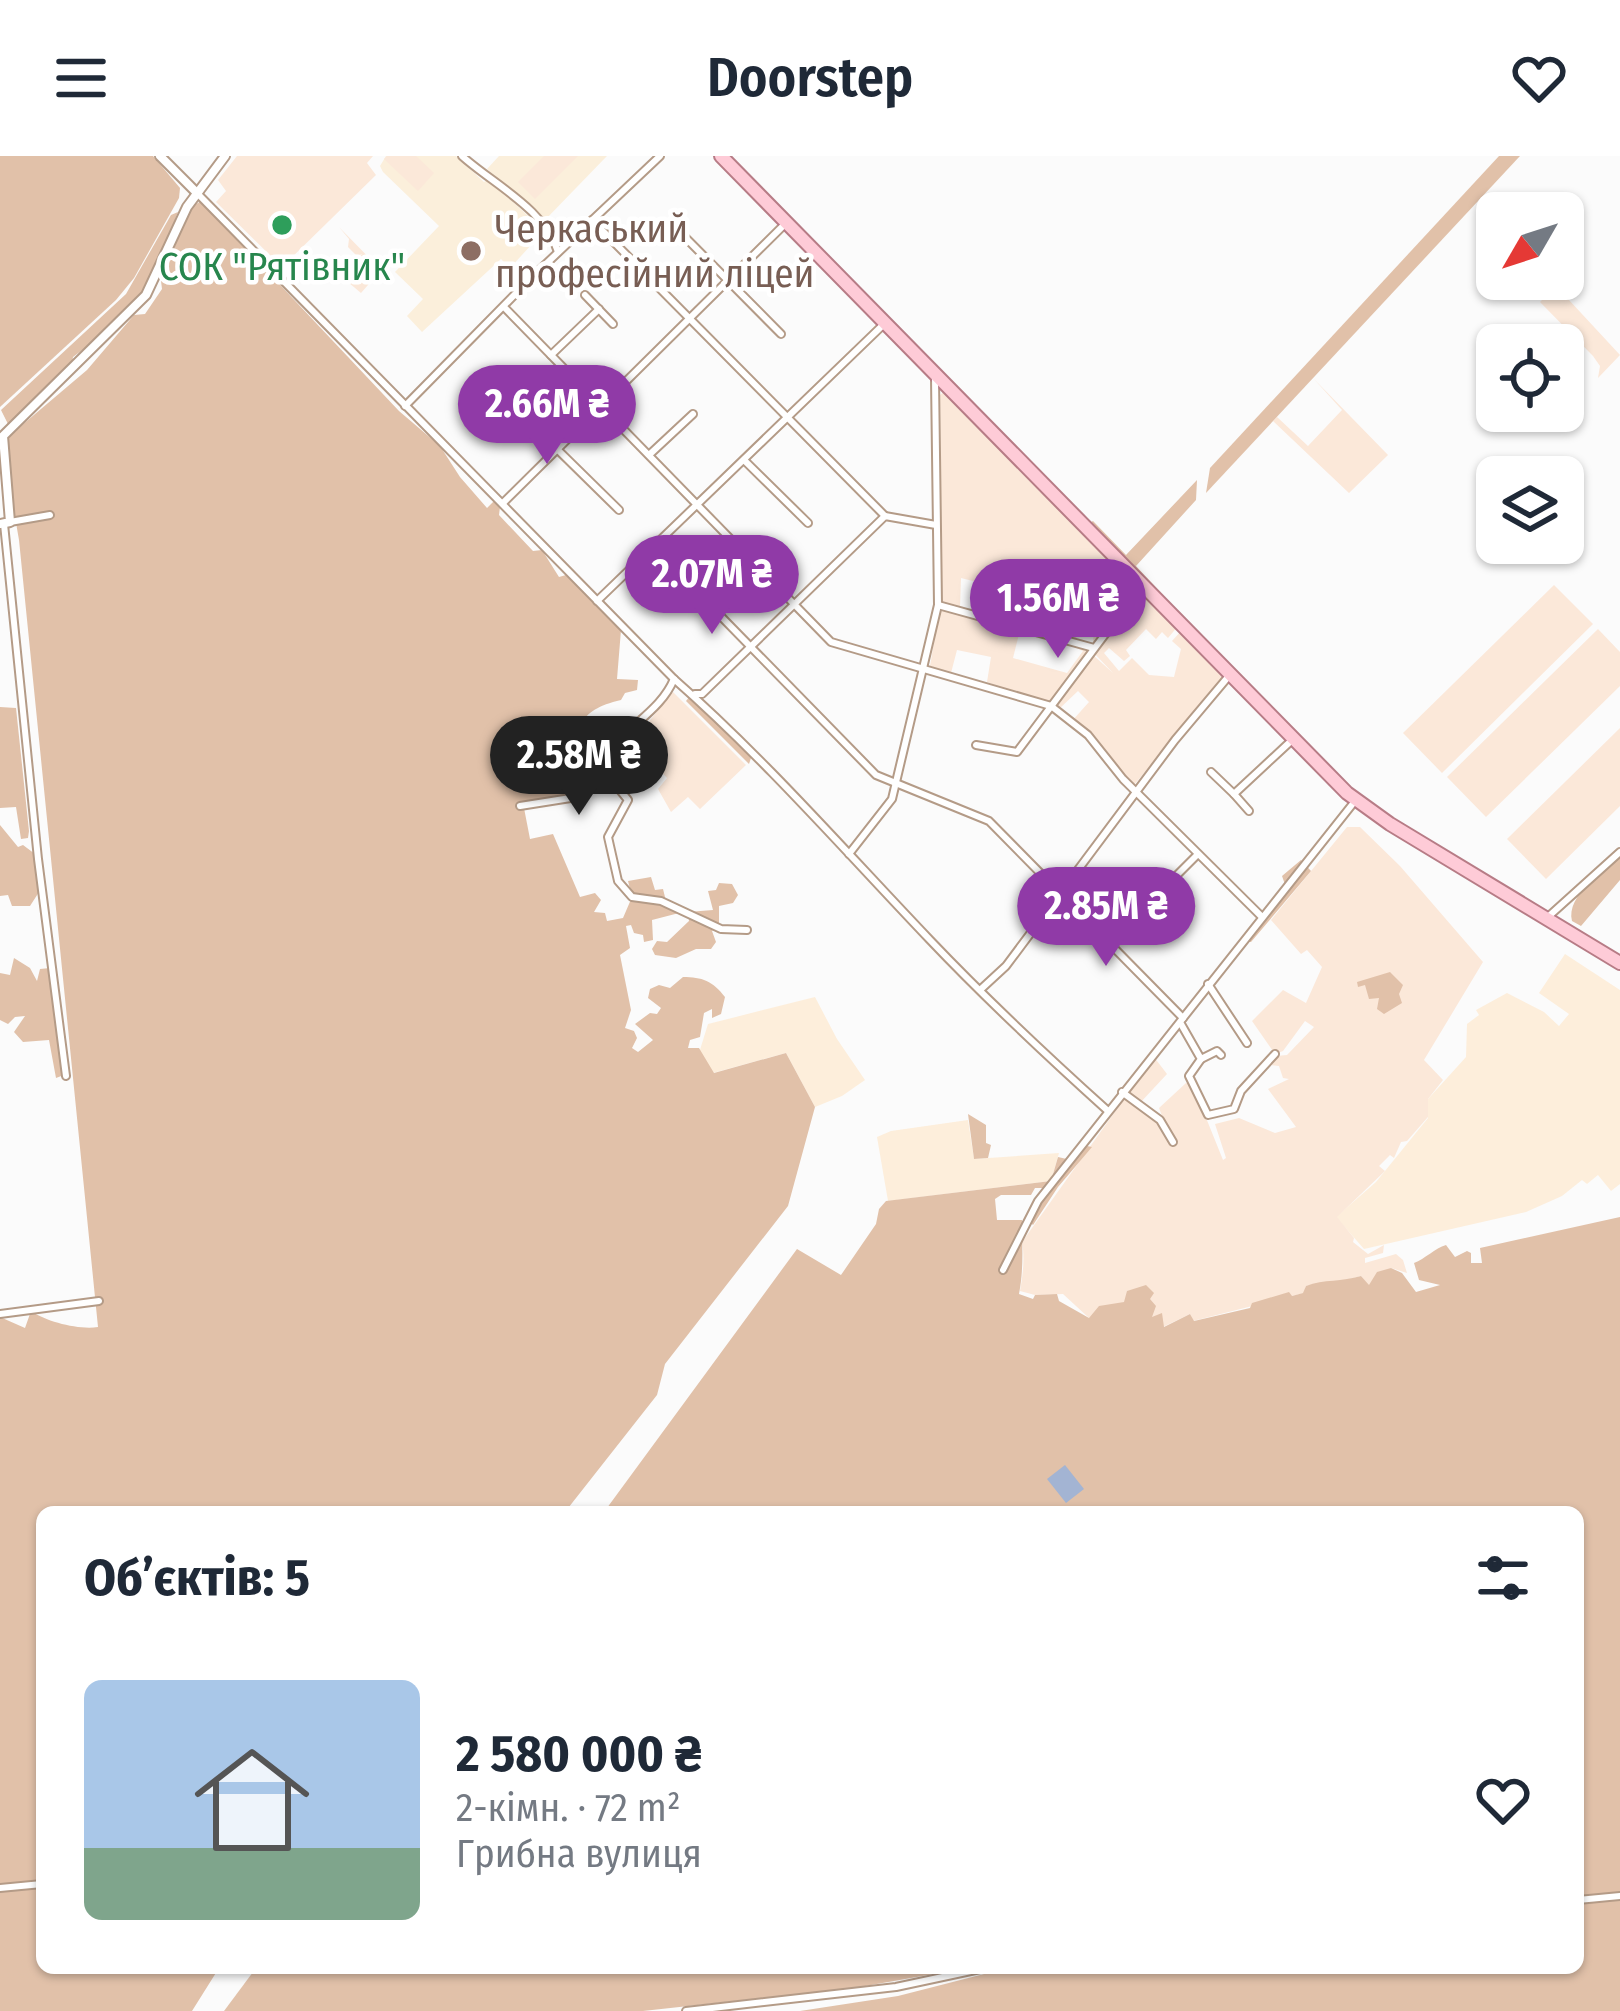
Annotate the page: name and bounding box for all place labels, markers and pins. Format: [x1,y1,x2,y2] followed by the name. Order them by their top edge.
[495,206,815,297] place label: Черкаський професійний ліцей
[269,212,295,238] marker: СОК "Рятівник"
[458,238,484,264] marker: Черкаський професійний ліцей
[159,244,405,290] place label: СОК "Рятівник"
[436,365,658,467] pin: 2.66M ₴
[601,535,823,637] pin: 2.07M ₴
[947,559,1169,661] pin: 1.56M ₴
[468,716,690,818] pin: 2.58M ₴
[995,867,1217,969] pin: 2.85M ₴

